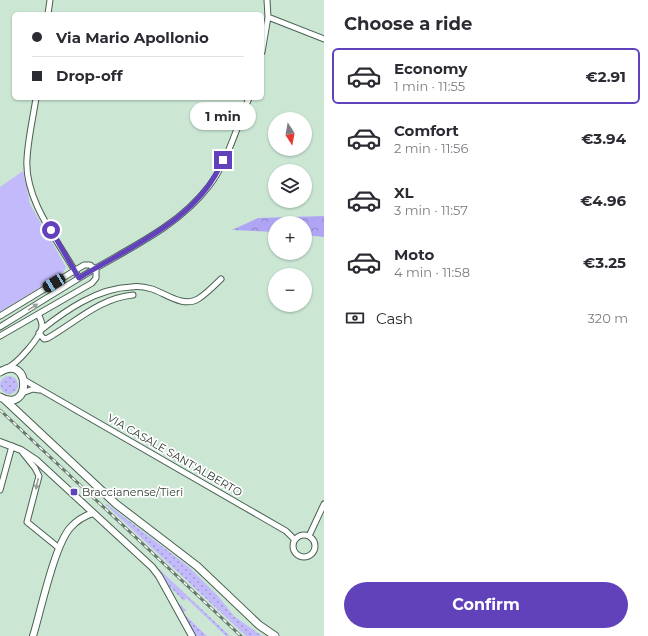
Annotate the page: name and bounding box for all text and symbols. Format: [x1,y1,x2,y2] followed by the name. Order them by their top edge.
[344,13,472,35] text: Choose a ride
[56,28,209,47] text: Via Mario Apollonio
[346,58,382,94] icon: car
[394,59,467,78] text: Economy
[56,66,123,85] text: Drop-off
[586,67,626,86] text: €2.91
[394,78,465,94] text: 1 min · 11:55
[190,102,256,130] callout: 1 min
[205,108,241,124] text: 1 min
[268,112,312,156] north arrow
[268,112,312,312] map controls
[346,120,382,156] icon: car
[394,121,459,140] text: Comfort
[581,129,626,148] text: €3.94
[394,140,468,156] text: 2 min · 11:56
[214,151,232,169] route end
[268,164,312,208] button: layers
[346,182,382,218] icon: car
[394,183,413,202] text: XL
[580,191,626,210] text: €4.96
[394,202,468,218] text: 3 min · 11:57
[268,216,312,260] button: +
[42,221,60,239] route start
[346,244,382,280] icon: car
[394,245,434,264] text: Moto
[583,253,626,272] text: €3.25
[394,264,470,280] text: 4 min · 11:58
[268,268,312,312] button: −
[41,272,67,294] car
[27,303,39,310] one-way arrow
[344,307,366,329] icon: cash
[376,309,413,328] text: Cash
[588,310,628,326] text: 320 m
[105,411,245,499] street label: VIA CASALE SANT'ALBERTO
[34,478,40,490] one-way arrow
[82,485,183,499] place label: Braccianense/Tieri
[69,487,79,497] marker: Braccianense/Tieri
[344,582,628,628] button: Confirm

